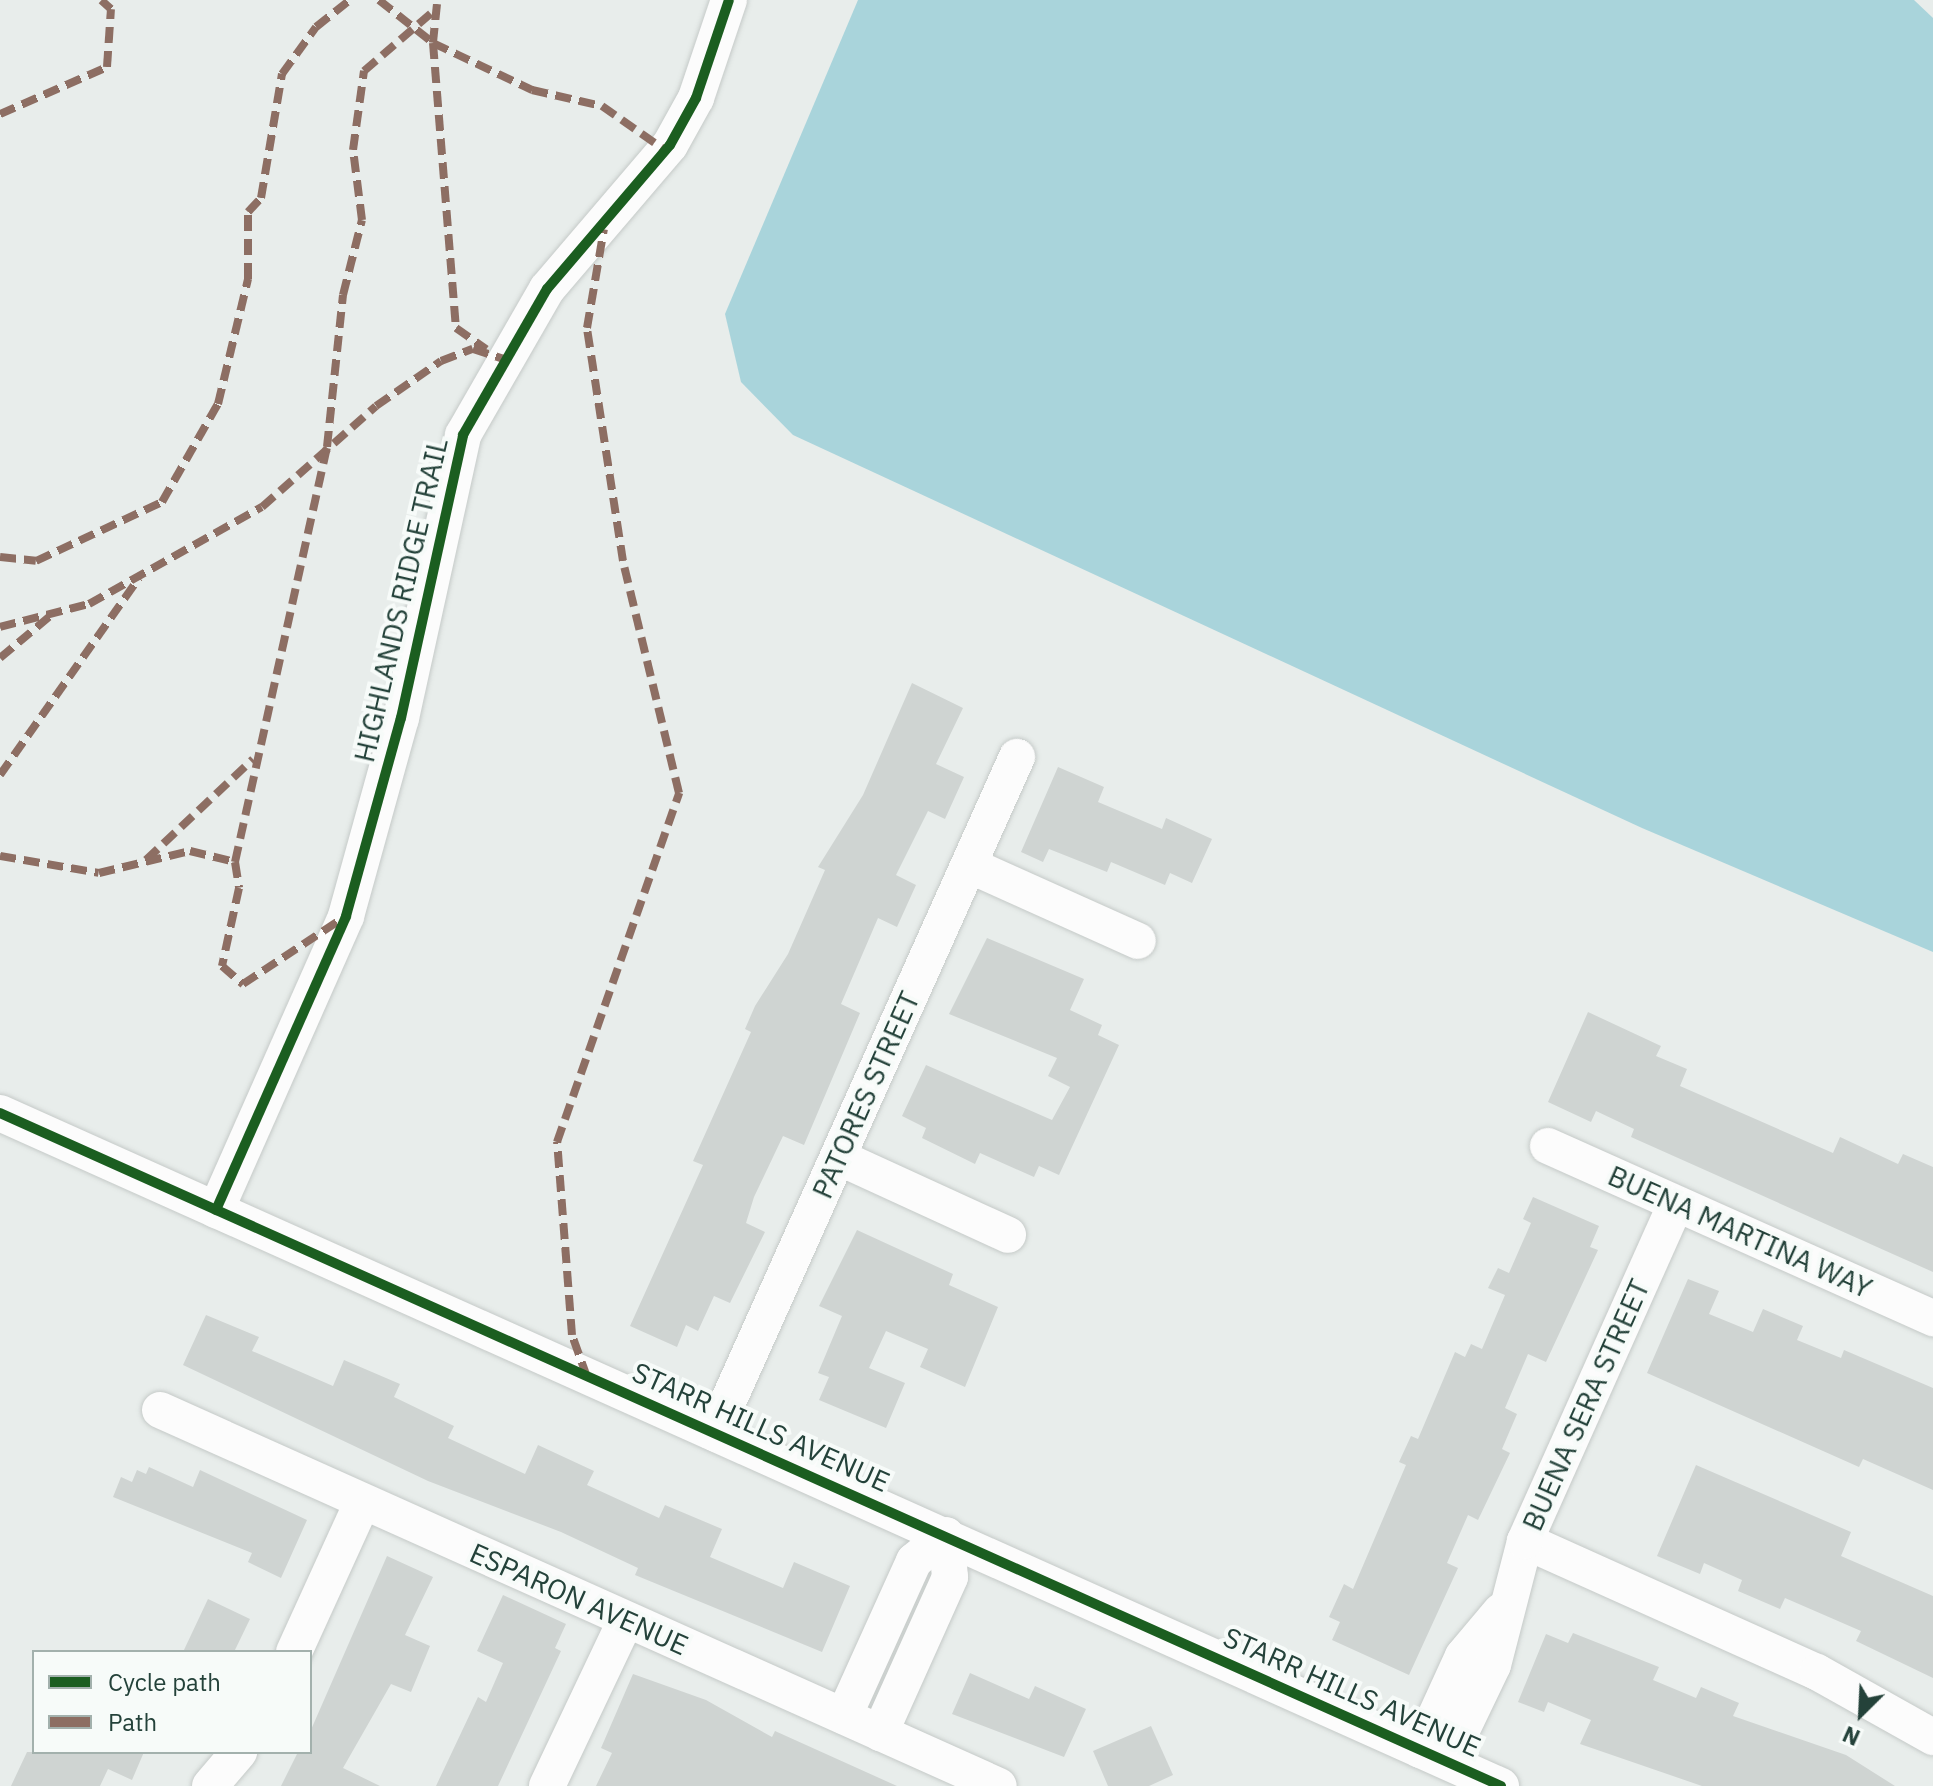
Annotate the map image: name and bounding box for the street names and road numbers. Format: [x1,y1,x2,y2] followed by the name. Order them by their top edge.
[347,435,455,765] street label: HIGHLANDS RIDGE TRAIL
[805,986,927,1204] street label: PATORES STREET
[1603,1159,1877,1305] street label: BUENA MARTINA WAY
[1515,1274,1657,1536] street label: BUENA SERA STREET
[627,1355,895,1499] street label: STARR HILLS AVENUE
[465,1536,693,1662] street label: ESPARON AVENUE
[1218,1620,1486,1764] street label: STARR HILLS AVENUE

